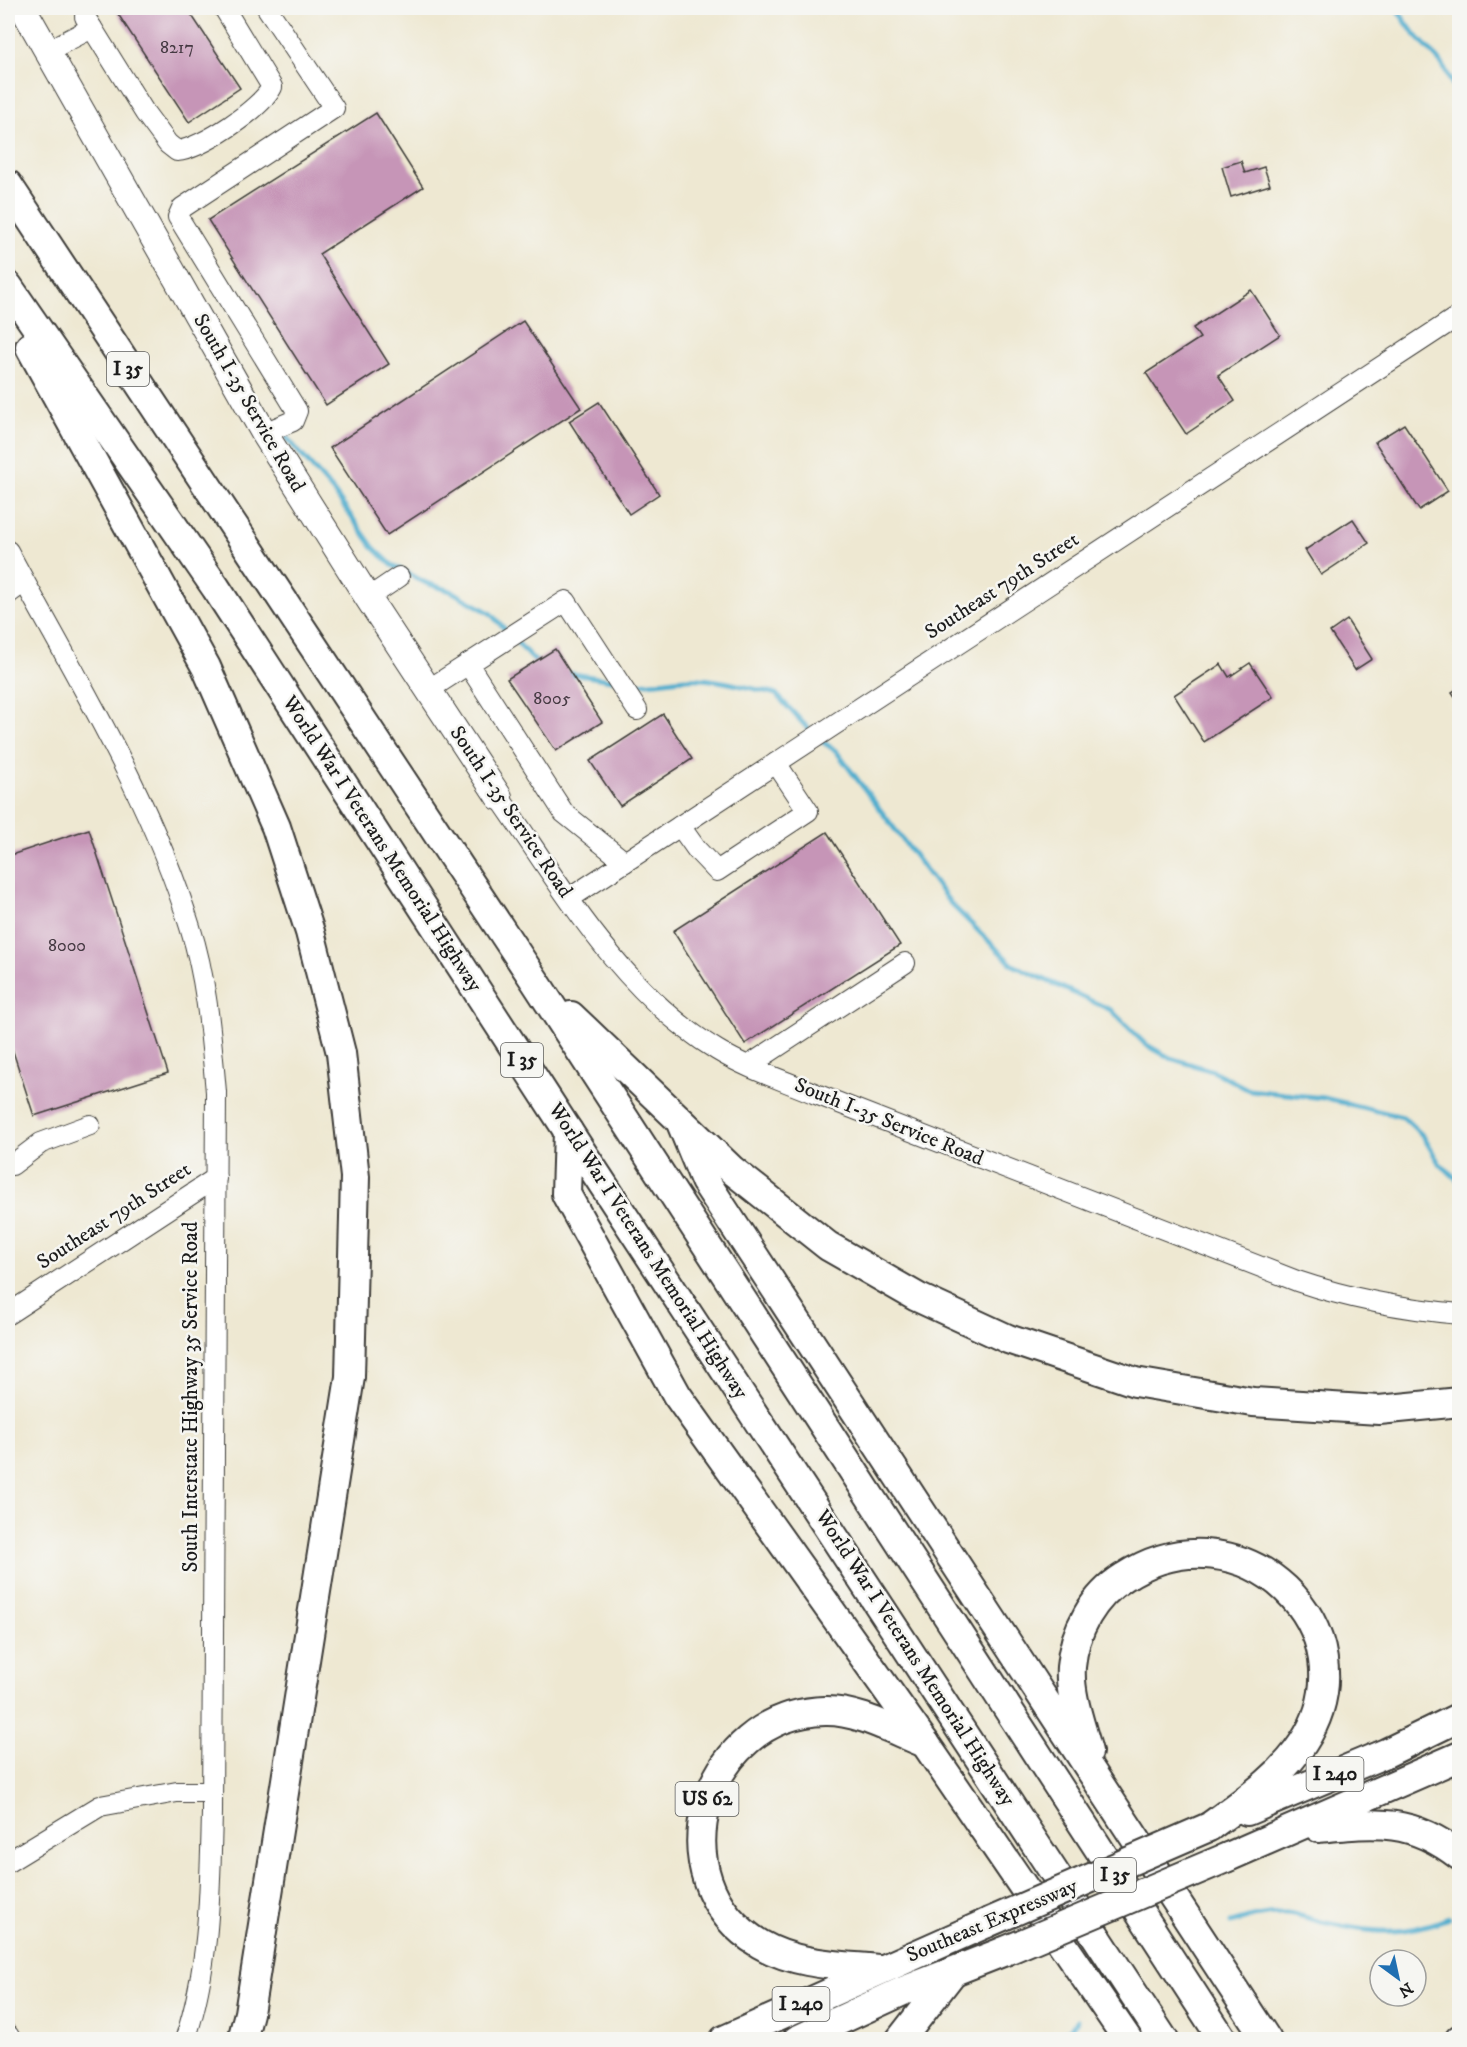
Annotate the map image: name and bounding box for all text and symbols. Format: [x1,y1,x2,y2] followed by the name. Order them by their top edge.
[160,37,194,59] house number: 8217
[187,309,311,497] street label: South I-35 Service Road
[107,352,149,386] road number: I 35
[920,526,1084,645] street label: Southeast 79th Street
[533,688,571,710] house number: 8005
[276,690,488,998] street label: World War I Veterans Memorial Highway
[444,721,578,903] street label: South I-35 Service Road
[48,935,86,957] house number: 8000
[501,1043,543,1077] road number: I 35
[791,1072,988,1172] street label: South I-35 Service Road
[542,1097,754,1405] street label: World War I Veterans Memorial Highway
[32,1156,196,1275] street label: Southeast 79th Street
[178,1221,204,1572] street label: South Interstate Highway 35 Service Road
[809,1504,1021,1812] street label: World War I Veterans Memorial Highway
[1306,1757,1364,1791] road number: I 240
[676,1782,738,1816] road number: US 62
[1094,1858,1136,1892] road number: I 35
[903,1873,1082,1969] street label: Southeast Expressway
[1368,1948,1428,2008] north arrow
[1395,1978,1417,2002] text: N
[772,1987,830,2021] road number: I 240

